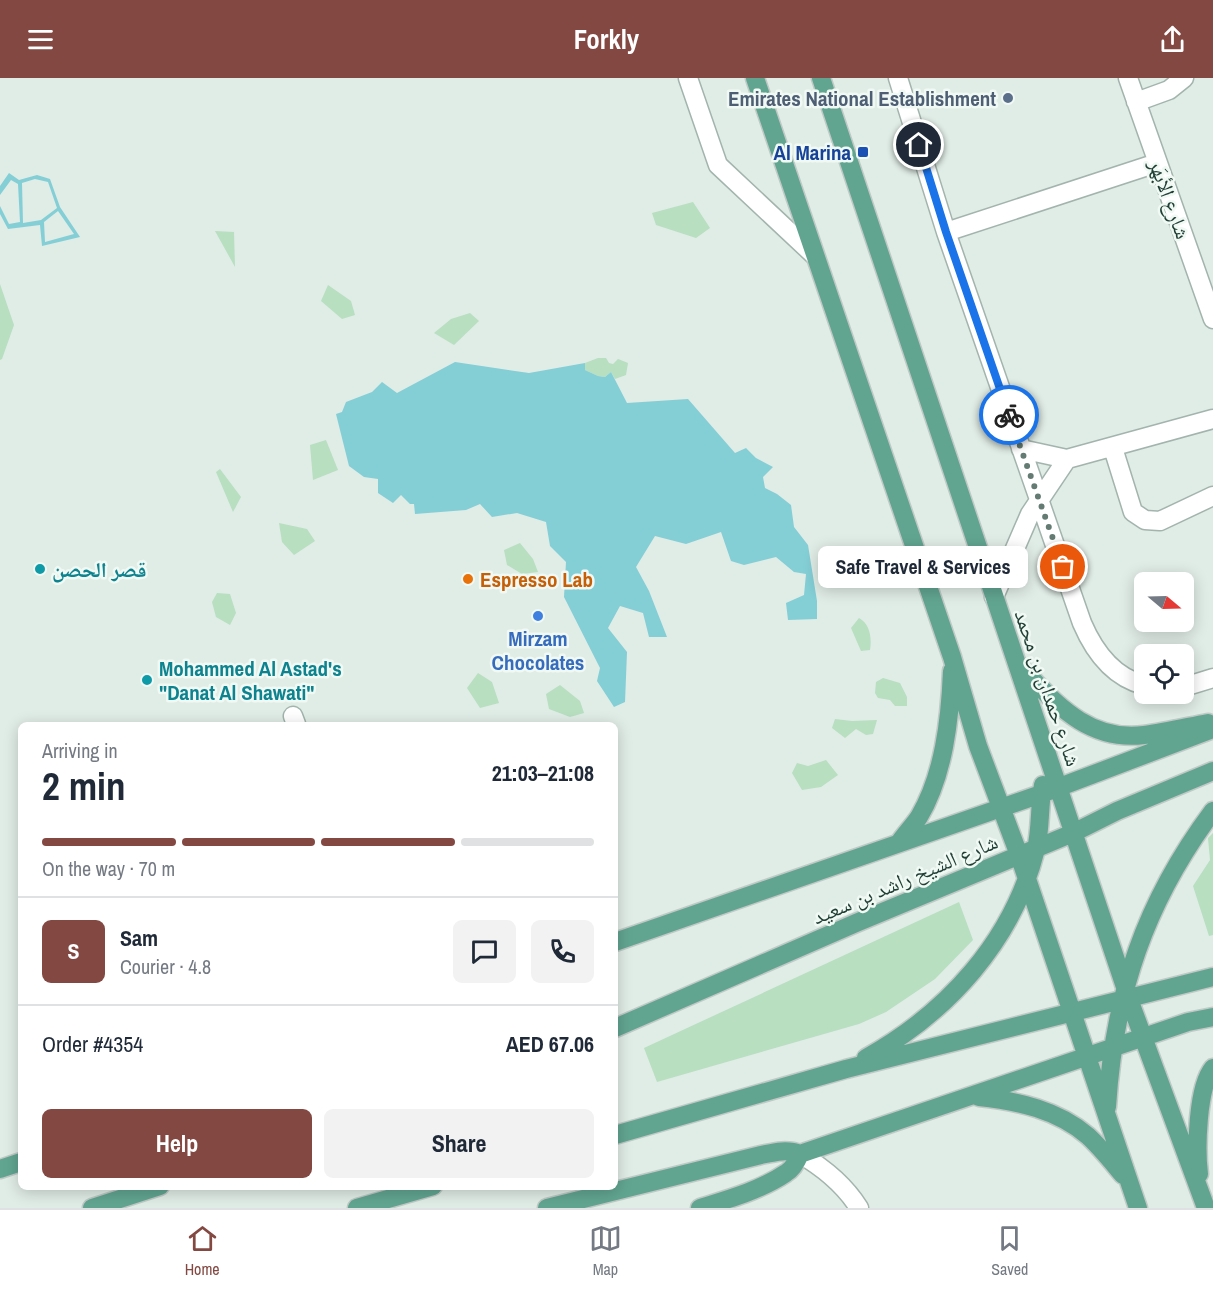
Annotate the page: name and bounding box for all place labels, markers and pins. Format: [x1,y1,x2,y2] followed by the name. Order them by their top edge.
[728,84,996,113] place label: Emirates National Establishment
[1001,91,1015,105] marker: Emirates National Establishment
[893,119,944,170] pin
[773,138,851,167] place label: Al Marina
[856,145,870,159] marker: Al Marina
[1037,541,1088,592] pin
[817,546,1027,588] callout: Safe Travel & Services
[52,555,146,584] place label: قصر الحصن
[33,562,47,576] marker: قصر الحصن
[480,565,593,594] place label: Espresso Lab
[461,572,475,586] marker: Espresso Lab
[531,609,545,623] marker: Mirzam Chocolates
[492,624,584,677] place label: Mirzam Chocolates
[159,654,342,707] place label: Mohammed Al Astad's "Danat Al Shawati"
[140,673,154,687] marker: Mohammed Al Astad's "Danat Al Shawati"

